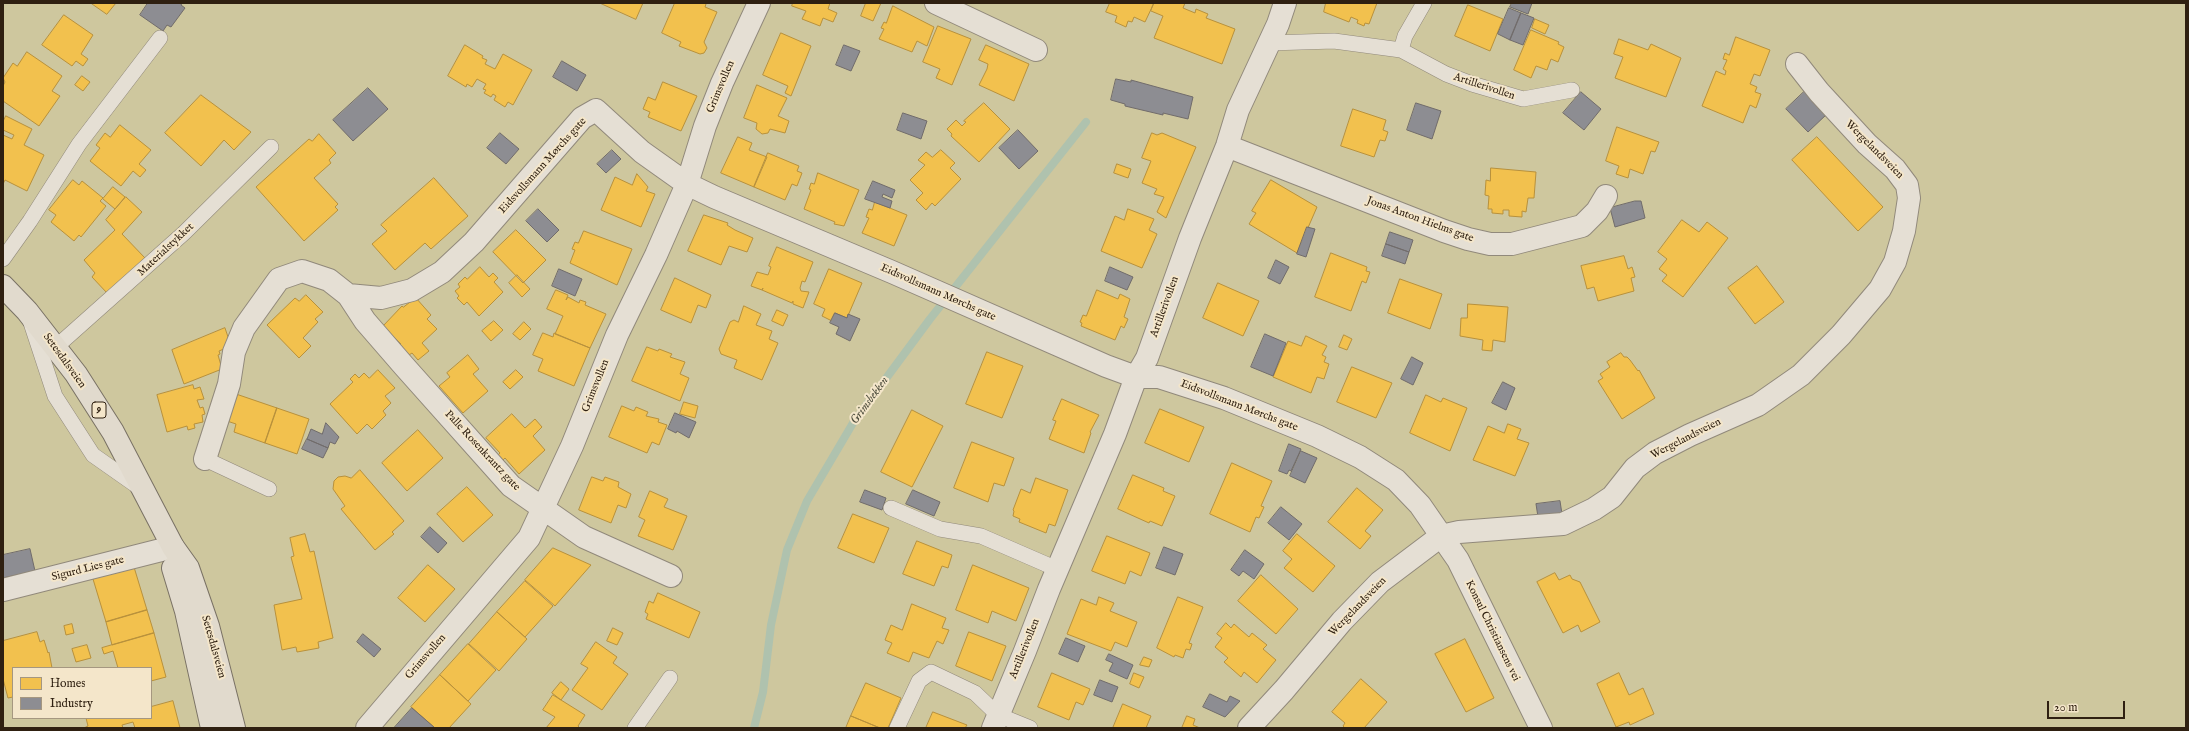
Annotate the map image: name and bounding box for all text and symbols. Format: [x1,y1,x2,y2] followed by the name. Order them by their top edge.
[704,59,738,115] street label: Grimsvollen
[1452,71,1516,103] street label: Artillerivollen
[496,115,590,217] street label: Eidsvollsmann Mørchs gate
[1842,118,1906,182] street label: Wergelandsveien
[1365,195,1475,245] street label: Jonas Anton Hielms gate
[135,221,197,279] street label: Materialstykket
[878,262,998,324] street label: Eidsvollsmann Mørchs gate
[1148,275,1182,339] street label: Artillerivollen
[40,331,88,391] street label: Setesdalsveien
[579,358,613,414] street label: Grimsvollen
[848,374,892,428] water label: Grimsbekken
[1178,377,1300,435] street label: Eidsvollsmann Mørchs gate
[92,402,106,418] road number: 9
[441,408,523,494] street label: Palle Rosenkrantz gate
[1649,416,1723,462] street label: Wergelandsveien
[50,554,126,584] street label: Sigurd Lies gate
[1326,575,1390,639] street label: Wergelandsveien
[1462,578,1522,684] street label: Konsul Christiansens vei
[198,614,228,680] street label: Setesdalsveien
[1007,617,1043,681] street label: Artillerivollen
[403,632,449,682] street label: Grimsvollen
[12,667,152,719] legend
[50,676,86,691] text: Homes
[2049,693,2127,719] scale bar
[50,696,93,711] text: Industry
[2054,700,2077,715] text: 20 m

